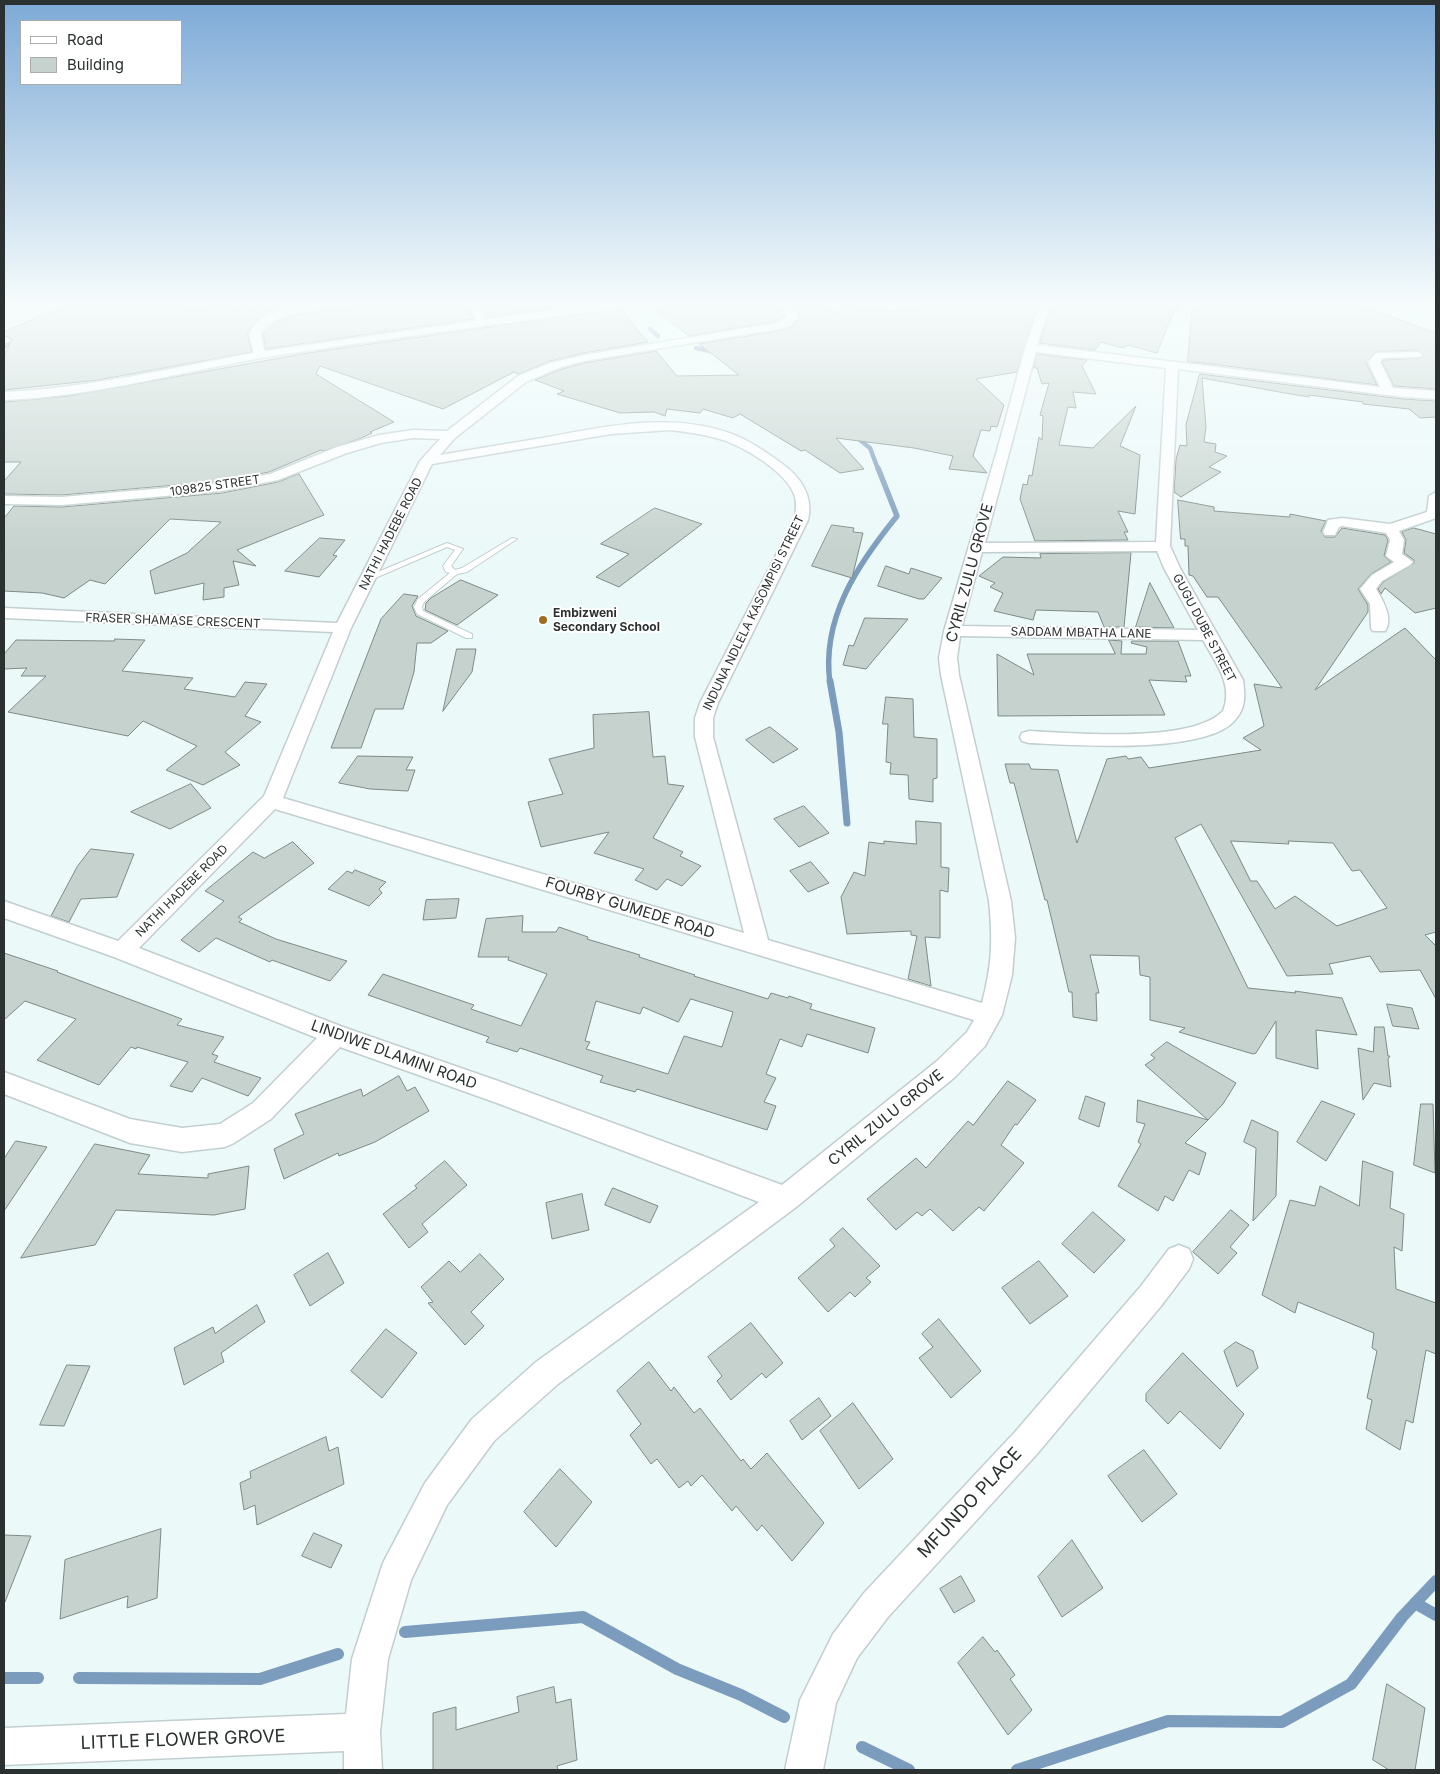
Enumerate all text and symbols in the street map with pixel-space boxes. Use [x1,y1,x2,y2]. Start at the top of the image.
legend [20,20,182,85]
text: Road [67,30,103,49]
text: Building [67,55,124,74]
street label: 109825 STREET [169,473,261,499]
street label: NATHI HADEBE ROAD [356,475,426,593]
street label: CYRIL ZULU GROVE [943,502,997,644]
street label: INDUNA NDLELA KASOMPISI STREET [700,513,808,713]
street label: GUGU DUBE STREET [1169,571,1239,685]
place label: Embizweni Secondary School [553,606,660,634]
street label: FRASER SHAMASE CRESCENT [85,611,261,631]
marker: Embizweni Secondary School [537,614,549,626]
street label: SADDAM MBATHA LANE [1010,625,1152,641]
street label: NATHI HADEBE ROAD [133,842,231,940]
street label: FOURBY GUMEDE ROAD [543,874,717,942]
street label: LINDIWE DLAMINI ROAD [309,1017,479,1093]
street label: CYRIL ZULU GROVE [825,1066,947,1170]
street label: MFUNDO PLACE [913,1443,1027,1563]
street label: LITTLE FLOWER GROVE [80,1726,286,1754]

